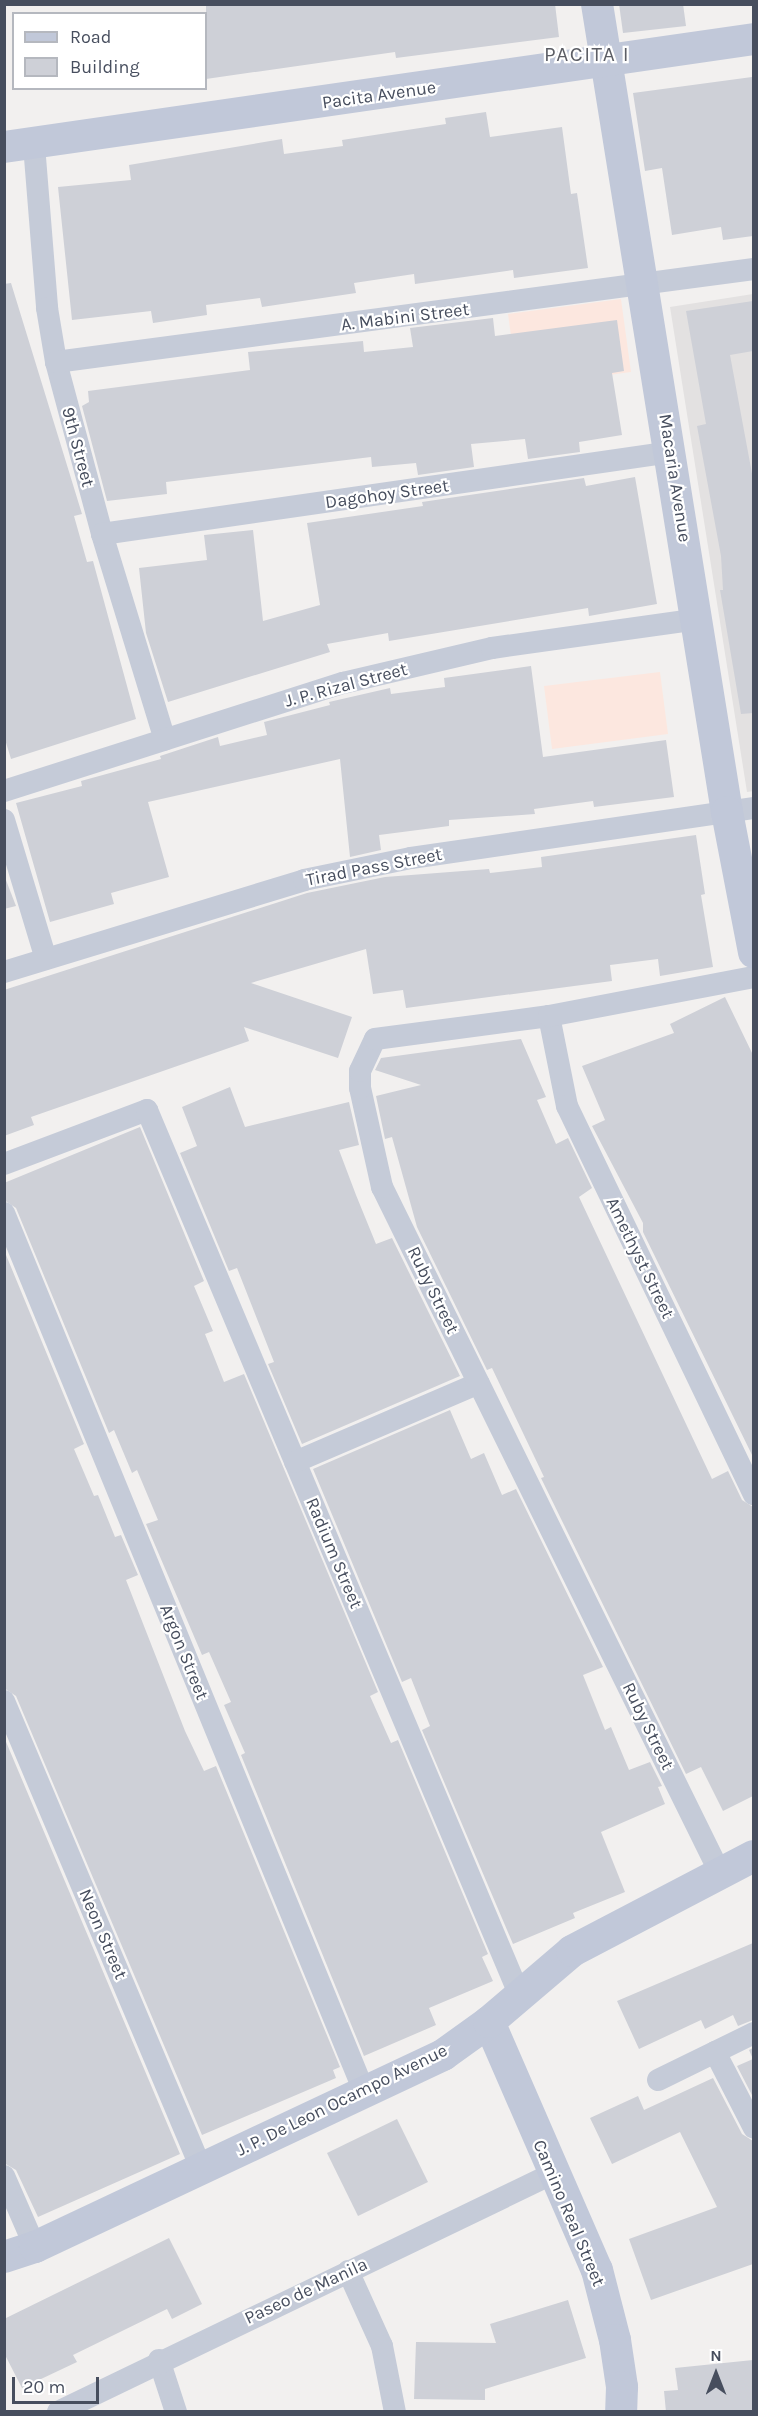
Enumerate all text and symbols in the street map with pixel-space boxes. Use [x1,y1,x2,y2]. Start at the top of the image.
legend [12,12,207,90]
text: Road [70,26,111,48]
district label: PACITA I [544,41,630,67]
text: Building [70,56,140,78]
street label: Pacita Avenue [321,76,437,114]
street label: A. Mabini Street [340,298,470,336]
street label: 9th Street [57,405,99,489]
street label: Macaria Avenue [654,412,696,544]
street label: Dagohoy Street [324,475,450,513]
street label: J. P. Rizal Street [282,658,410,712]
street label: Tirad Pass Street [304,843,444,891]
street label: Amethyst Street [601,1194,679,1322]
street label: Ruby Street [403,1243,463,1337]
street label: Radium Street [301,1494,367,1612]
street label: Argon Street [155,1601,213,1703]
street label: Ruby Street [618,1679,678,1773]
street label: Neon Street [74,1886,132,1982]
street label: J. P. De Leon Ocampo Avenue [233,2039,451,2161]
street label: Camino Real Street [528,2137,610,2289]
street label: Paseo de Manila [241,2253,371,2329]
north arrow [686,2344,746,2404]
text: N [710,2346,722,2365]
scale bar [15,2365,102,2403]
text: 20 m [23,2376,65,2398]

